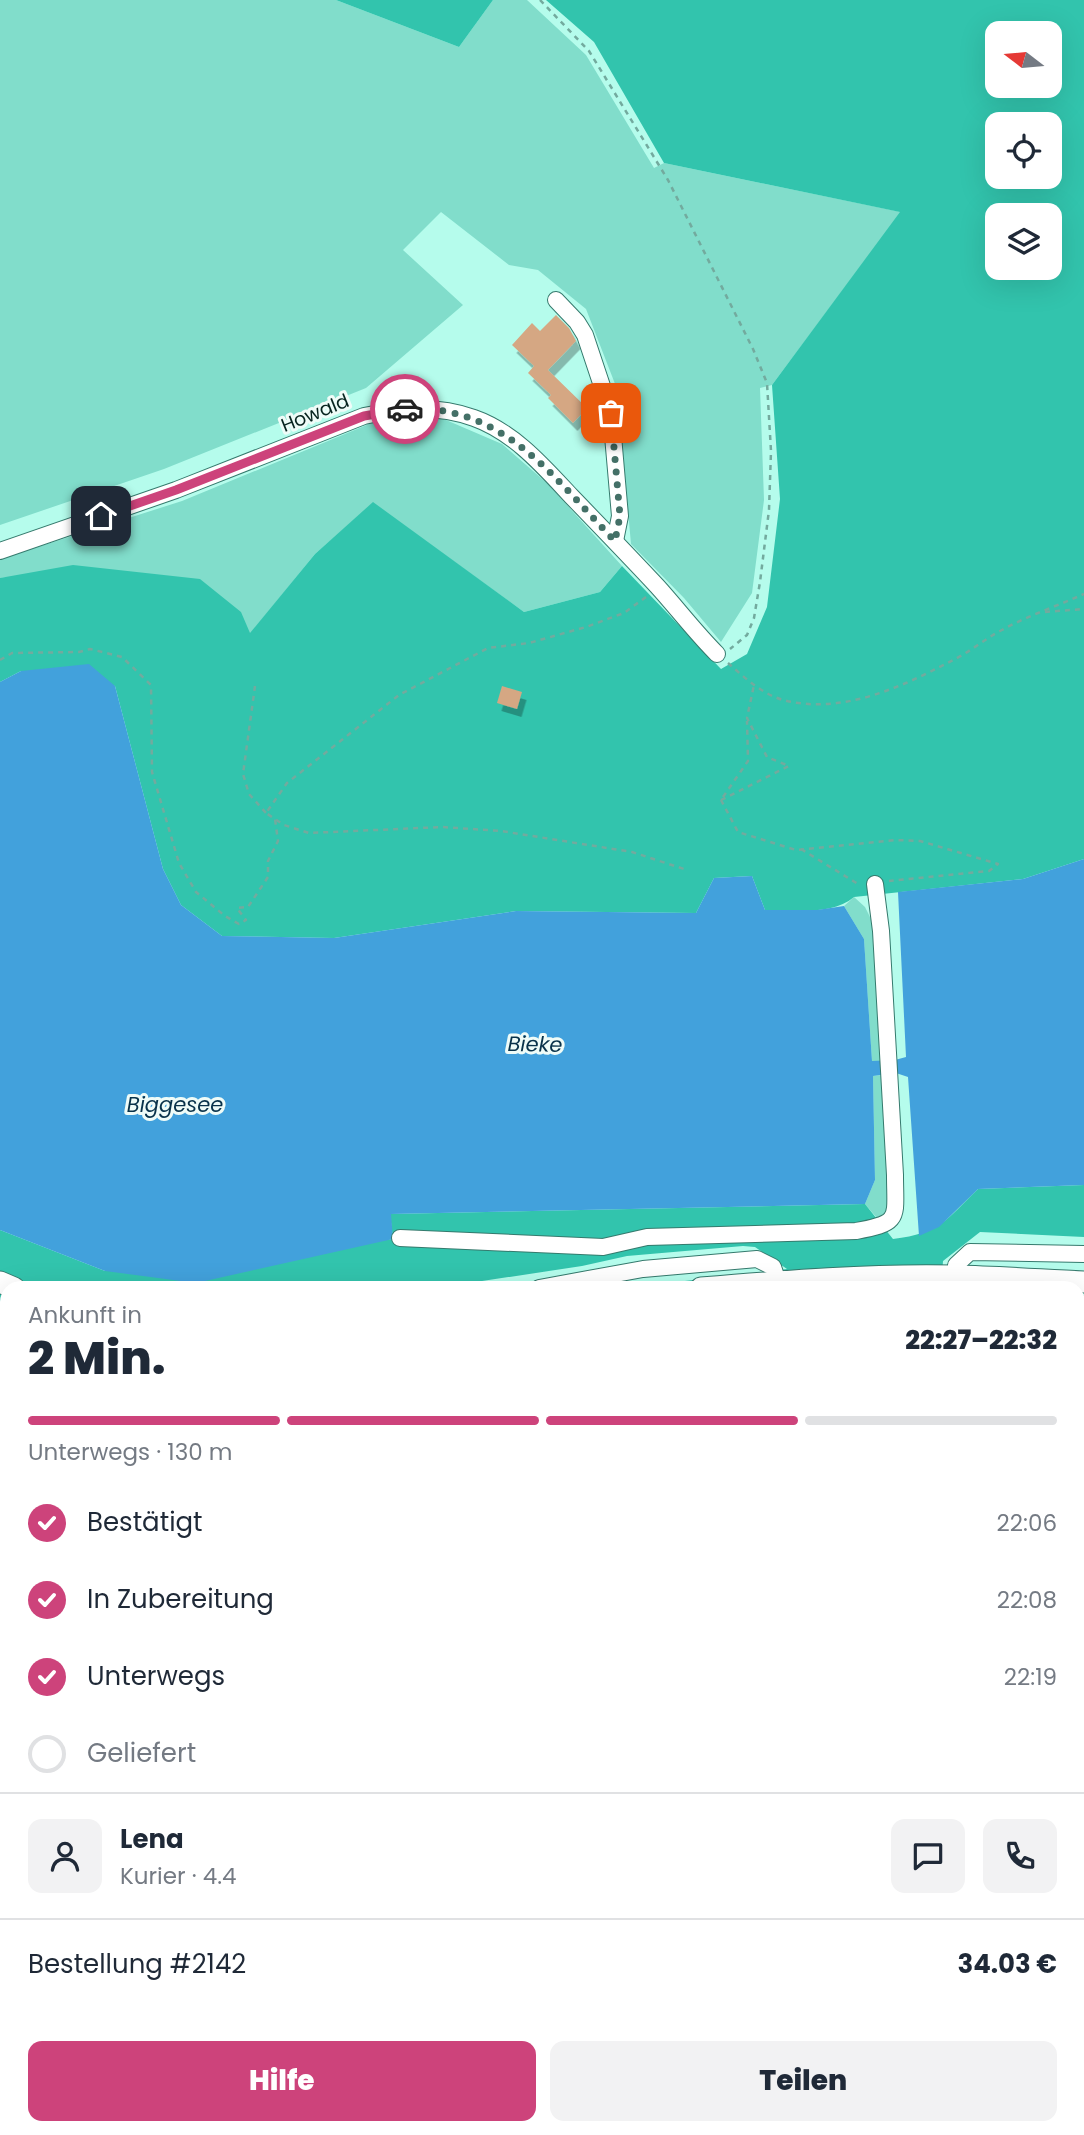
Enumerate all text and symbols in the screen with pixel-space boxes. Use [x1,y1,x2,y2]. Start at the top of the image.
north arrow [985,21,1062,98]
map controls [985,21,1062,280]
button: locate [985,112,1062,189]
button: layers [985,203,1062,280]
courier [370,374,440,444]
pin [581,383,641,443]
street label: Howald [277,387,353,439]
icon: car [386,390,424,428]
icon: bag [592,394,630,432]
pin [71,486,131,546]
icon: home [82,497,120,535]
water label: Bieke [507,1029,563,1059]
water label: Biggesee [127,1090,223,1119]
text: Ankunft in [28,1299,142,1331]
text: 22:27–22:32 [905,1322,1057,1358]
text: 2 Min. [28,1326,166,1390]
text: Unterwegs · 130 m [28,1436,232,1468]
icon: check [28,1504,66,1542]
text: Bestätigt [87,1504,203,1540]
text: 22:06 [997,1507,1057,1539]
icon: check [28,1581,66,1619]
text: In Zubereitung [87,1581,274,1617]
text: 22:08 [997,1584,1057,1616]
icon: check [28,1658,66,1696]
text: Unterwegs [87,1658,225,1694]
text: 22:19 [1004,1661,1057,1693]
text: Geliefert [87,1735,196,1771]
button: person [28,1819,102,1893]
button: chat [891,1819,965,1893]
button: phone [983,1819,1057,1893]
text: Lena [120,1821,184,1857]
text: Kurier · 4.4 [120,1860,237,1892]
text: Bestellung #2142 [28,1946,246,1982]
text: 34.03 € [957,1946,1057,1982]
button: Hilfe [28,2041,536,2121]
button: Teilen [550,2041,1057,2121]

